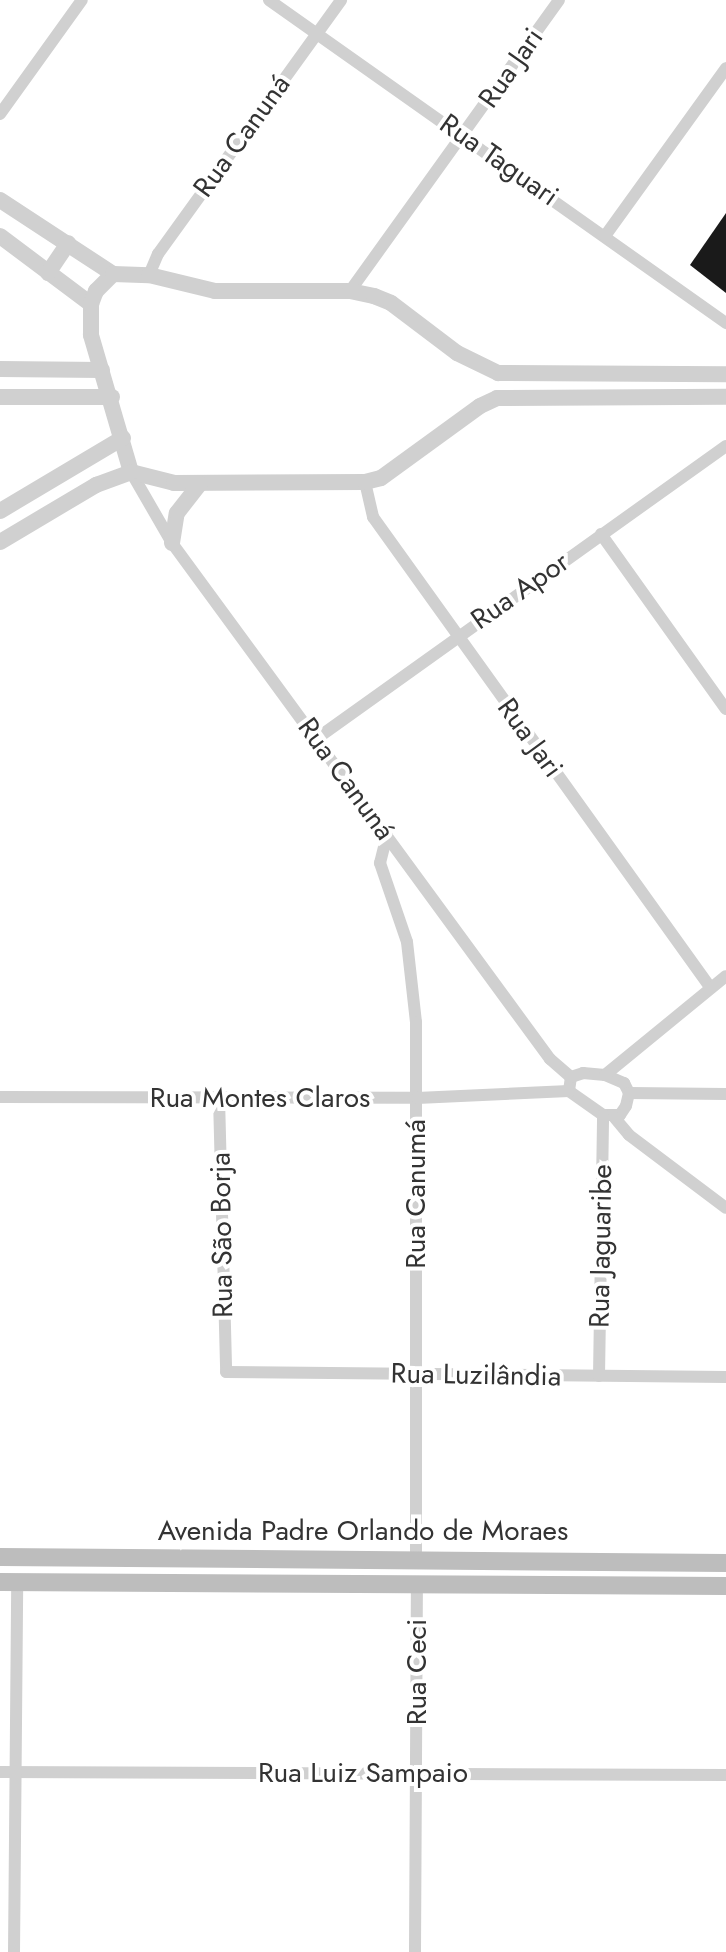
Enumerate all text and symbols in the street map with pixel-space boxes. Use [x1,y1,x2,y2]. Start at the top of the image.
street label: Rua Jari [472,22,550,114]
street label: Rua Canuná [187,68,297,204]
street label: Rua Taguari [433,107,565,213]
street label: Rua Apor [465,545,575,637]
street label: Rua Jari [490,692,570,784]
street label: Rua Canuná [291,711,401,847]
street label: Rua Montes Claros [150,1081,370,1115]
street label: Rua Canumá [399,1119,433,1269]
street label: Rua São Borja [204,1152,240,1318]
street label: Rua Jaguaribe [583,1164,619,1328]
street label: Rua Luzilândia [390,1357,562,1393]
street label: Avenida Padre Orlando de Moraes [158,1514,568,1548]
street label: Rua Ceci [400,1619,434,1725]
street label: Rua Luiz Sampaio [258,1756,468,1790]

